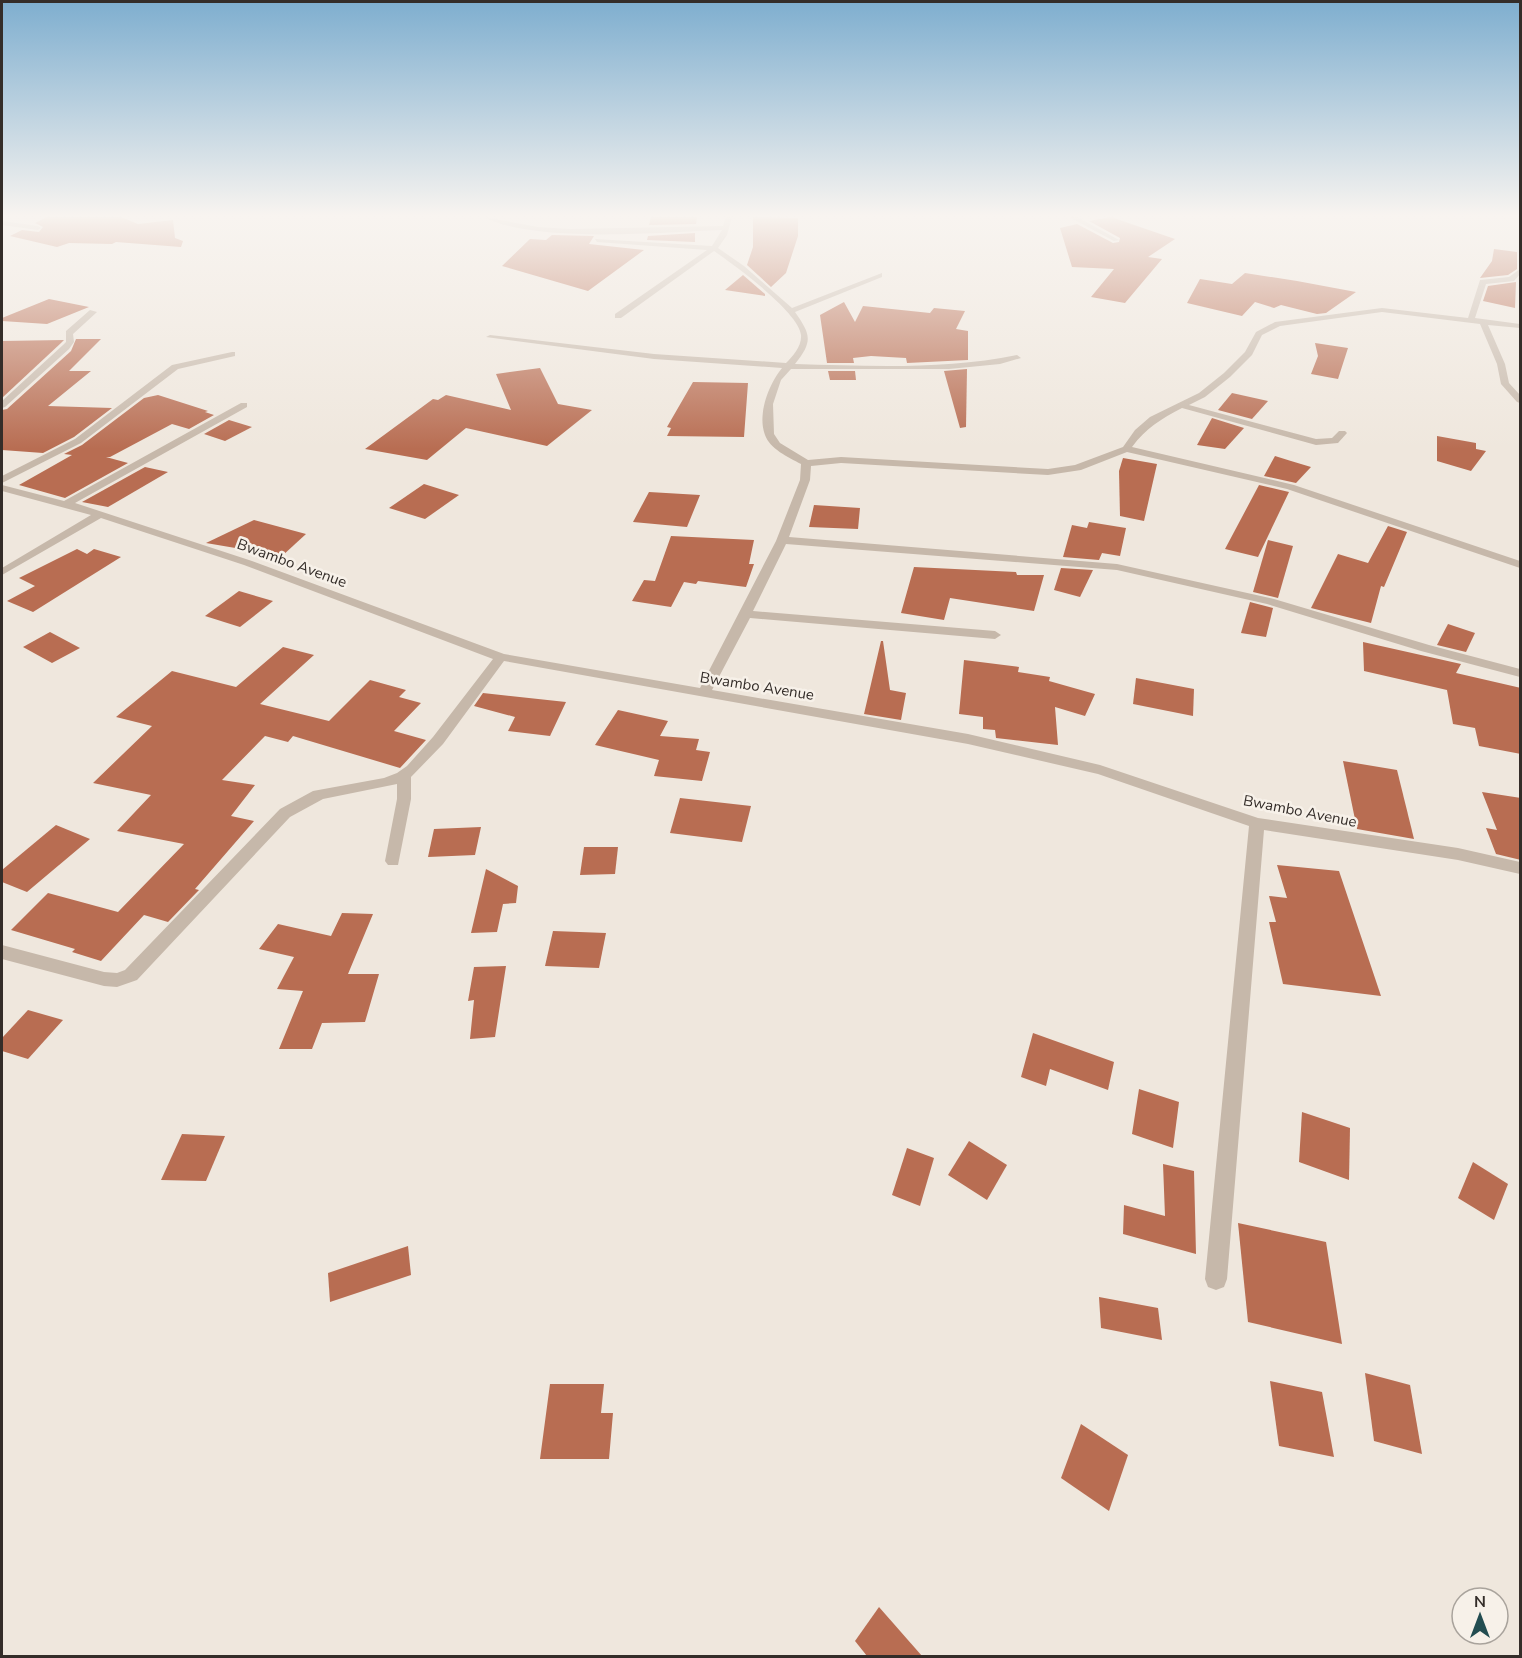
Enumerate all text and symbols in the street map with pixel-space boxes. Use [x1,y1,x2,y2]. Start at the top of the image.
street label: Bwambo Avenue [234,534,350,592]
street label: Bwambo Avenue [698,667,816,705]
street label: Bwambo Avenue [1241,790,1359,832]
north arrow [1450,1586,1510,1646]
text: N [1474,1591,1486,1613]

